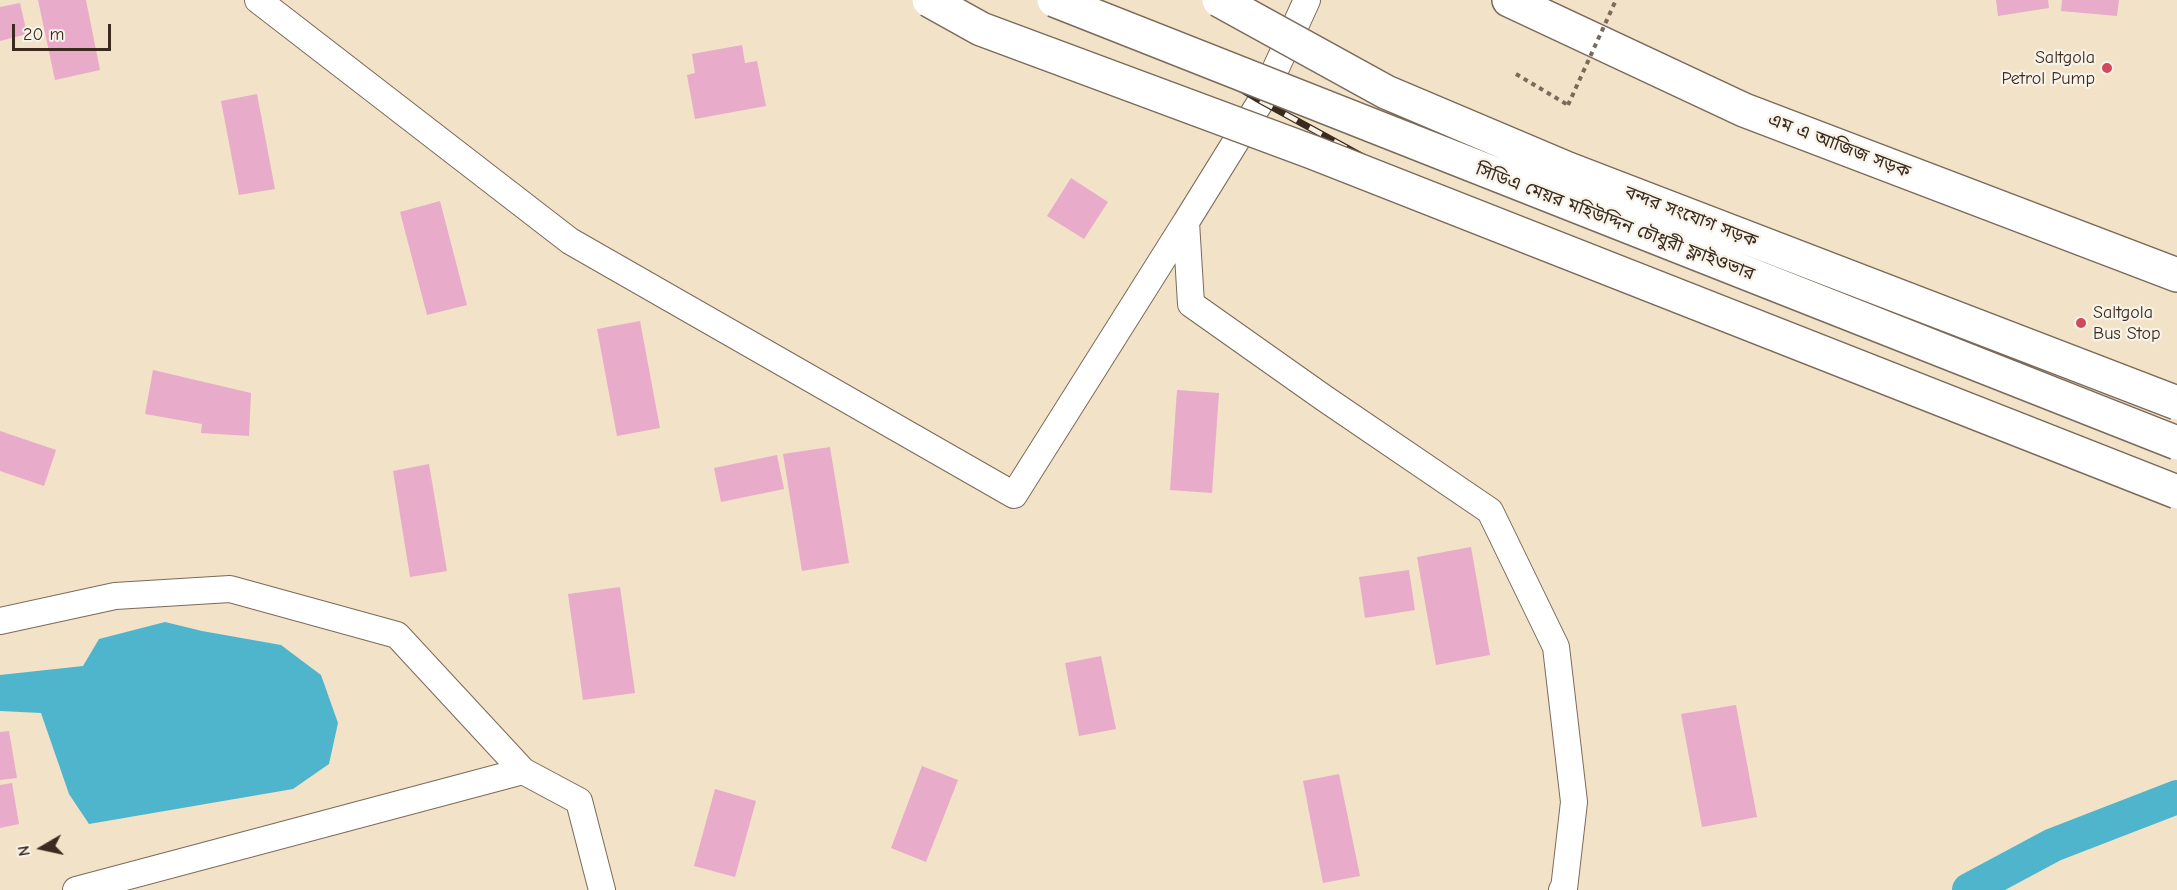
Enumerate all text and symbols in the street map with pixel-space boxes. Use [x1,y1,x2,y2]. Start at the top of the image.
scale bar [15,12,114,50]
text: 20 m [23,24,64,45]
place label: Saltgola Petrol Pump [2001,47,2095,90]
marker: Saltgola Petrol Pump [2100,61,2114,75]
street label: এম এ আজিজ সড়ক [1765,109,1913,183]
street label: সিডিএ মেয়র মহিউদ্দিন চৌধুরী ফ্লাইওভার [1473,159,1757,285]
street label: বন্দর সংযোগ সড়ক [1621,182,1761,252]
place label: Saltgola Bus Stop [2093,302,2160,344]
marker: Saltgola Bus Stop [2074,316,2088,330]
north arrow [12,818,72,878]
text: N [15,844,34,857]

